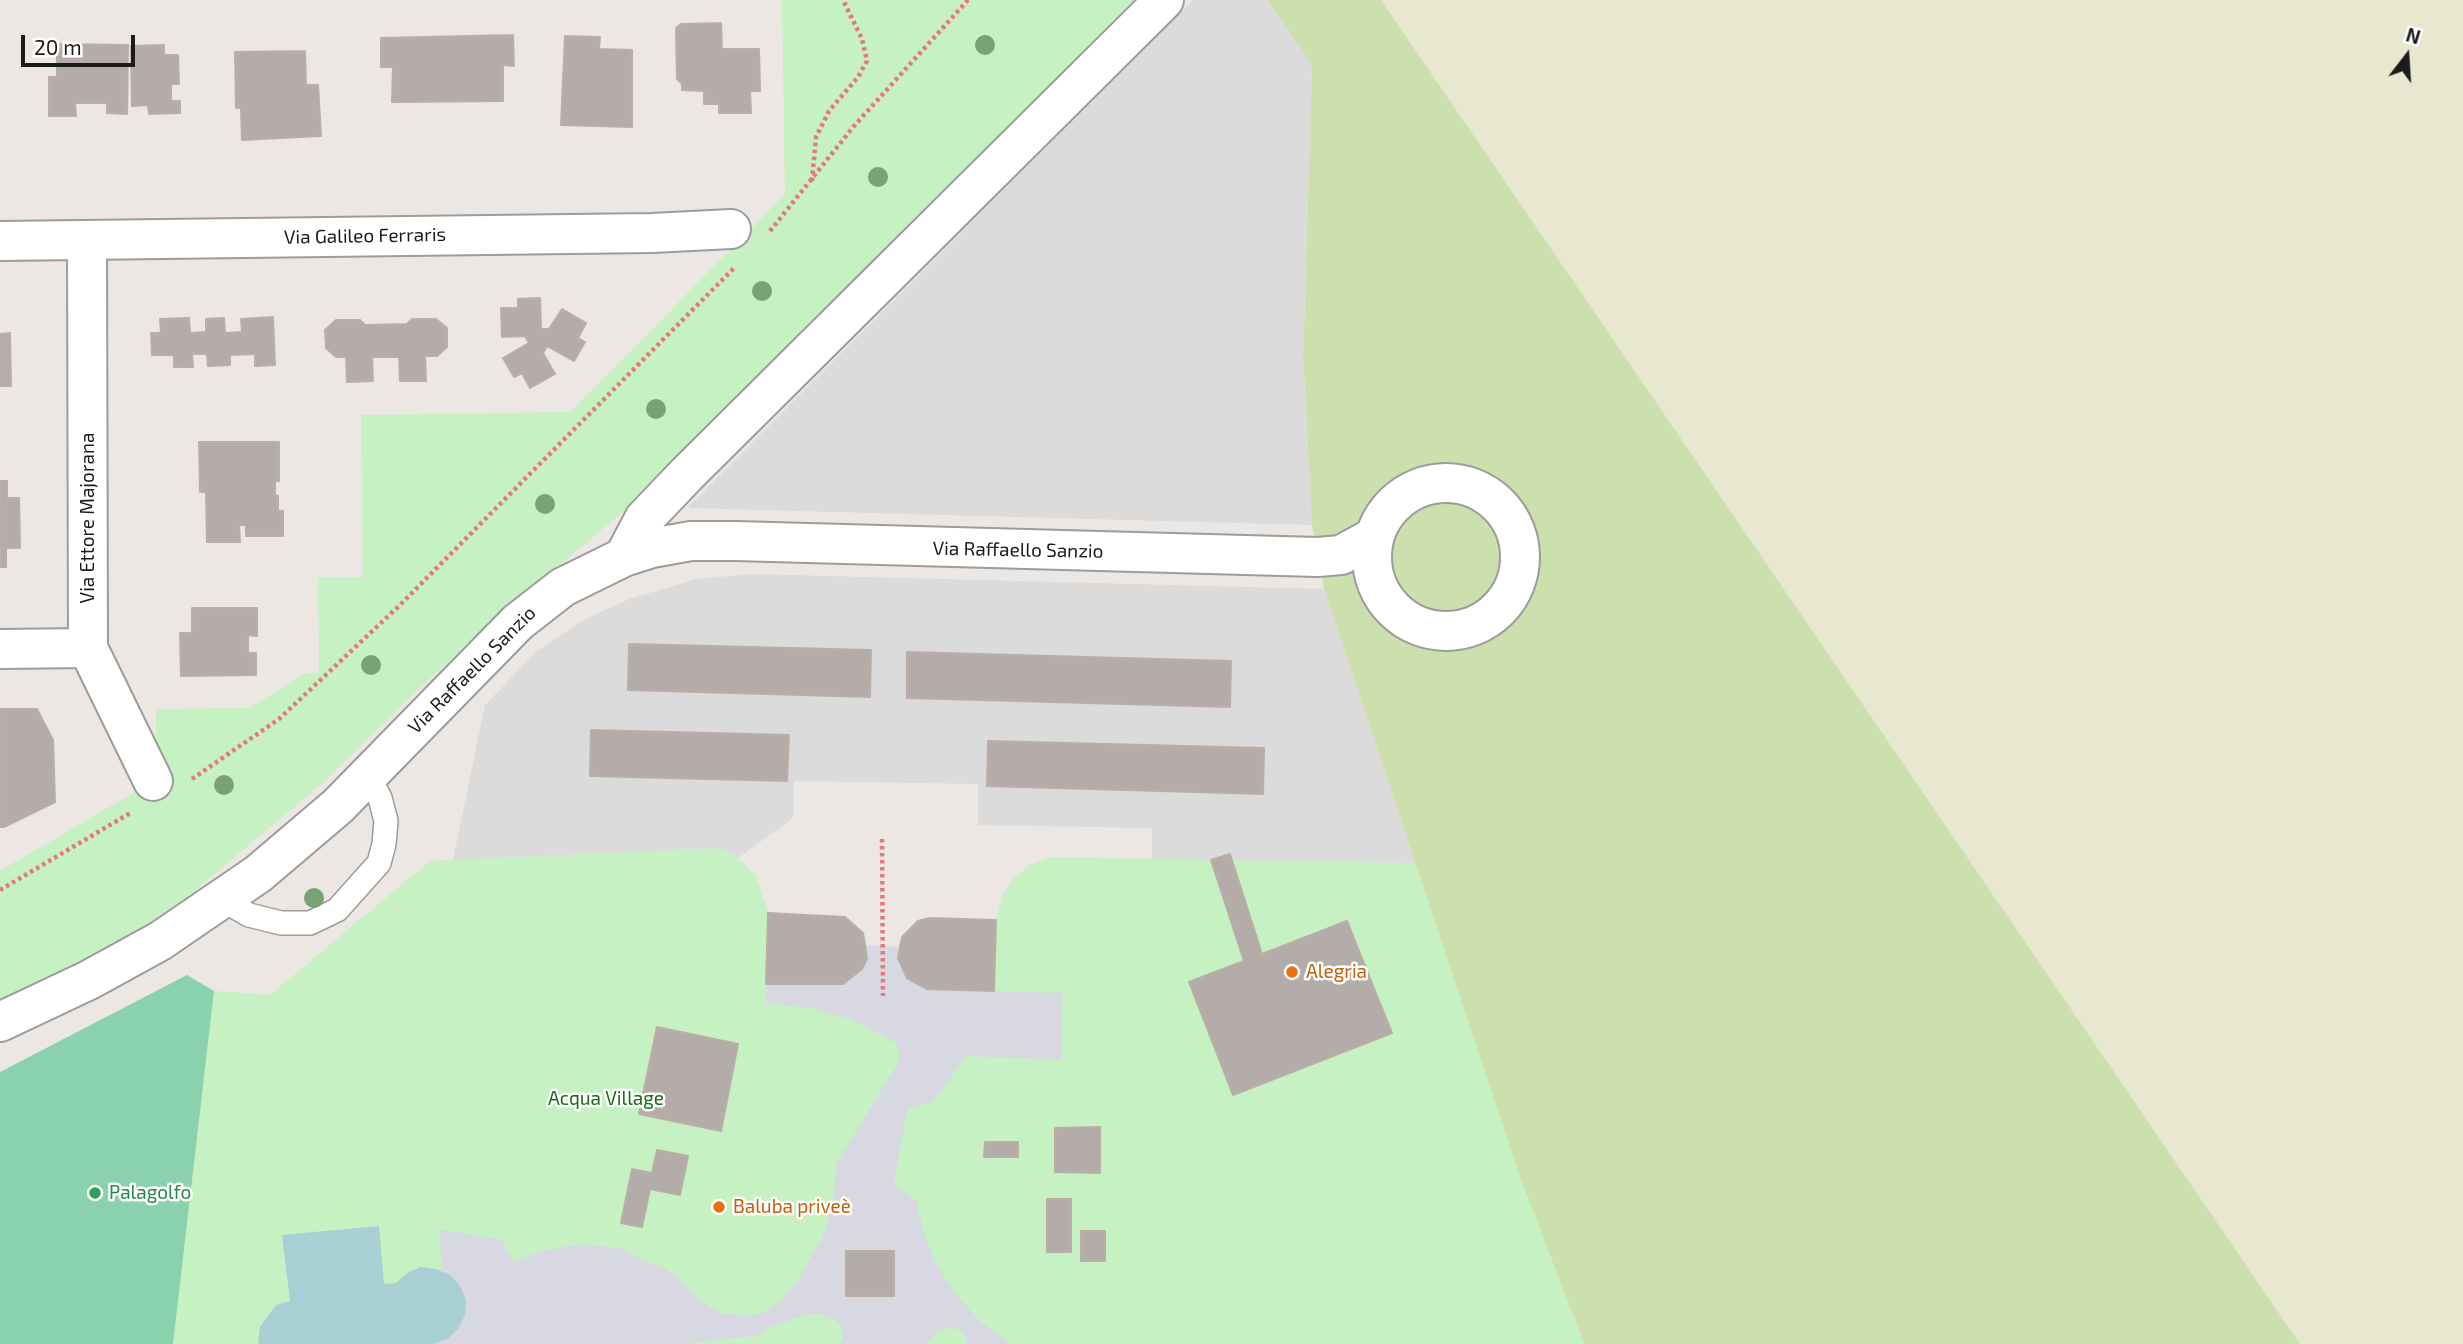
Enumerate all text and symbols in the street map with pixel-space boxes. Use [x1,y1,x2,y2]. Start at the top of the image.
scale bar [24,21,138,65]
north arrow [2372,21,2442,91]
text: N [2403,22,2423,48]
text: 20 m [34,34,82,59]
street label: Via Galileo Ferraris [284,223,446,249]
street label: Via Ettore Majorana [77,433,99,603]
street label: Via Raffaello Sanzio [932,537,1104,563]
street label: Via Raffaello Sanzio [404,602,540,738]
place label: Alegria [1306,961,1367,983]
marker: Alegria [1284,964,1300,980]
park label: Acqua Village [548,1088,664,1110]
place label: Palagolfo [109,1182,191,1204]
marker: Palagolfo [87,1185,103,1201]
place label: Baluba priveè [733,1196,851,1218]
marker: Baluba priveè [711,1199,727,1215]

